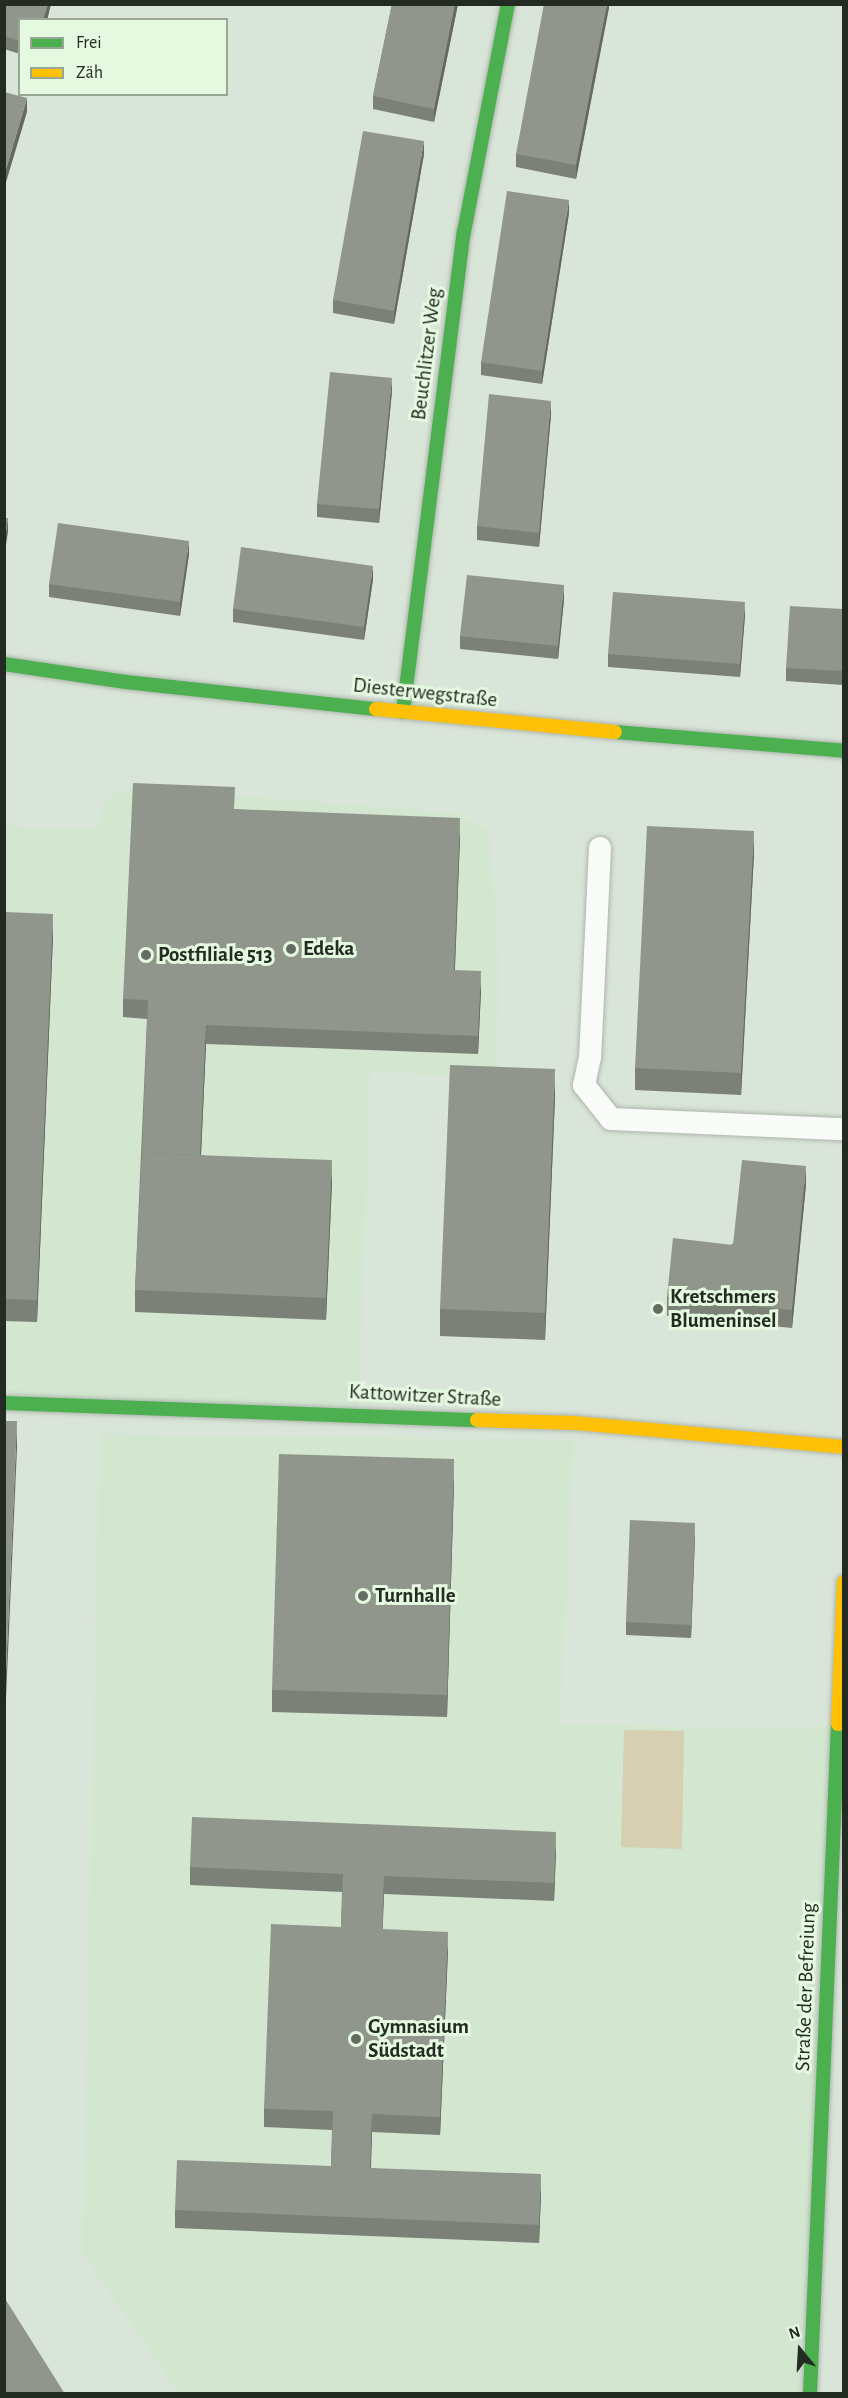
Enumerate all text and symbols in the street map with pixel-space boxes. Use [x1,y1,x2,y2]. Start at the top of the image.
legend [18,18,228,96]
text: Frei [76,34,102,52]
text: Zäh [76,64,103,82]
street label: Beuchlitzer Weg [406,286,448,422]
street label: Diesterwegstraße [352,673,498,713]
place label: Edeka [303,936,354,962]
place label: Postfiliale 513 [158,942,272,968]
marker: Edeka [284,942,298,956]
marker: Postfiliale 513 [139,948,153,962]
place label: Kretschmers Blumeninsel [670,1284,776,1334]
marker: Kretschmers Blumeninsel [651,1302,665,1316]
street label: Kattowitzer Straße [348,1379,502,1413]
place label: Turnhalle [375,1583,456,1609]
marker: Turnhalle [356,1589,370,1603]
street label: Straße der Befreiung [790,1902,822,2072]
place label: Gymnasium Südstadt [368,2014,469,2064]
marker: Gymnasium Südstadt [349,2032,363,2046]
north arrow [770,2320,830,2380]
text: N [787,2324,802,2342]

